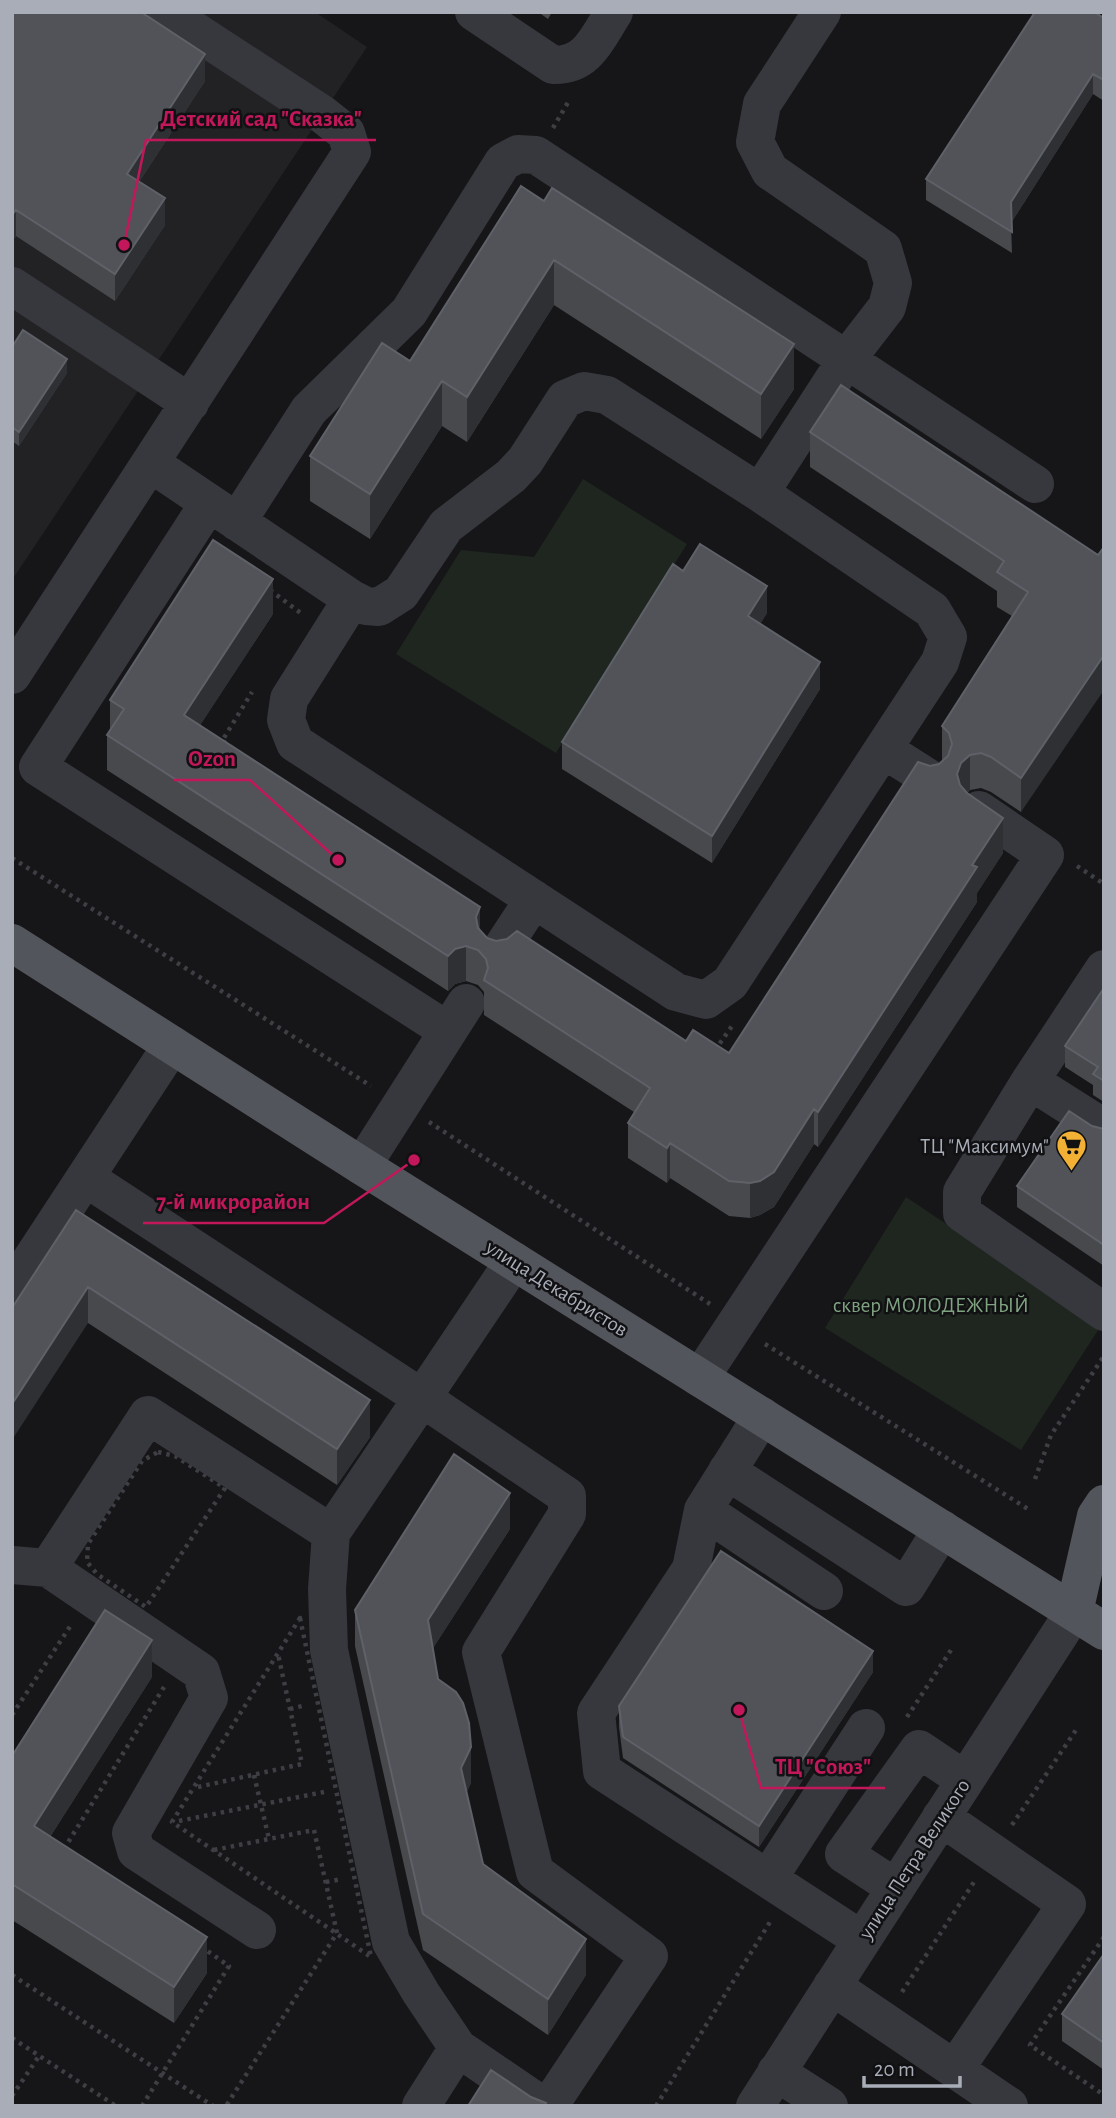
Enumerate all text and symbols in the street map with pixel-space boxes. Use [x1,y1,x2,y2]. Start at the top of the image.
callout: Детский сад "Сказка" [146,96,376,140]
text: Детский сад "Сказка" [160,108,362,131]
callout: Ozon [174,736,250,780]
text: Ozon [188,748,236,771]
supermarket icon: ТЦ "Максимум" [1055,1129,1089,1173]
place label: ТЦ "Максимум" [920,1136,1049,1157]
callout: 7-й микрорайон [143,1179,324,1223]
text: 7-й микрорайон [156,1191,310,1214]
street label: улица Декабристов [481,1236,631,1340]
park label: сквер МОЛОДЕЖНЫЙ [833,1294,1029,1316]
callout: ТЦ "Союз" [761,1744,885,1788]
text: ТЦ "Союз" [775,1756,871,1779]
street label: улица Петра Великого [854,1776,974,1944]
scale bar [864,2044,960,2088]
text: 20 m [874,2059,915,2080]

